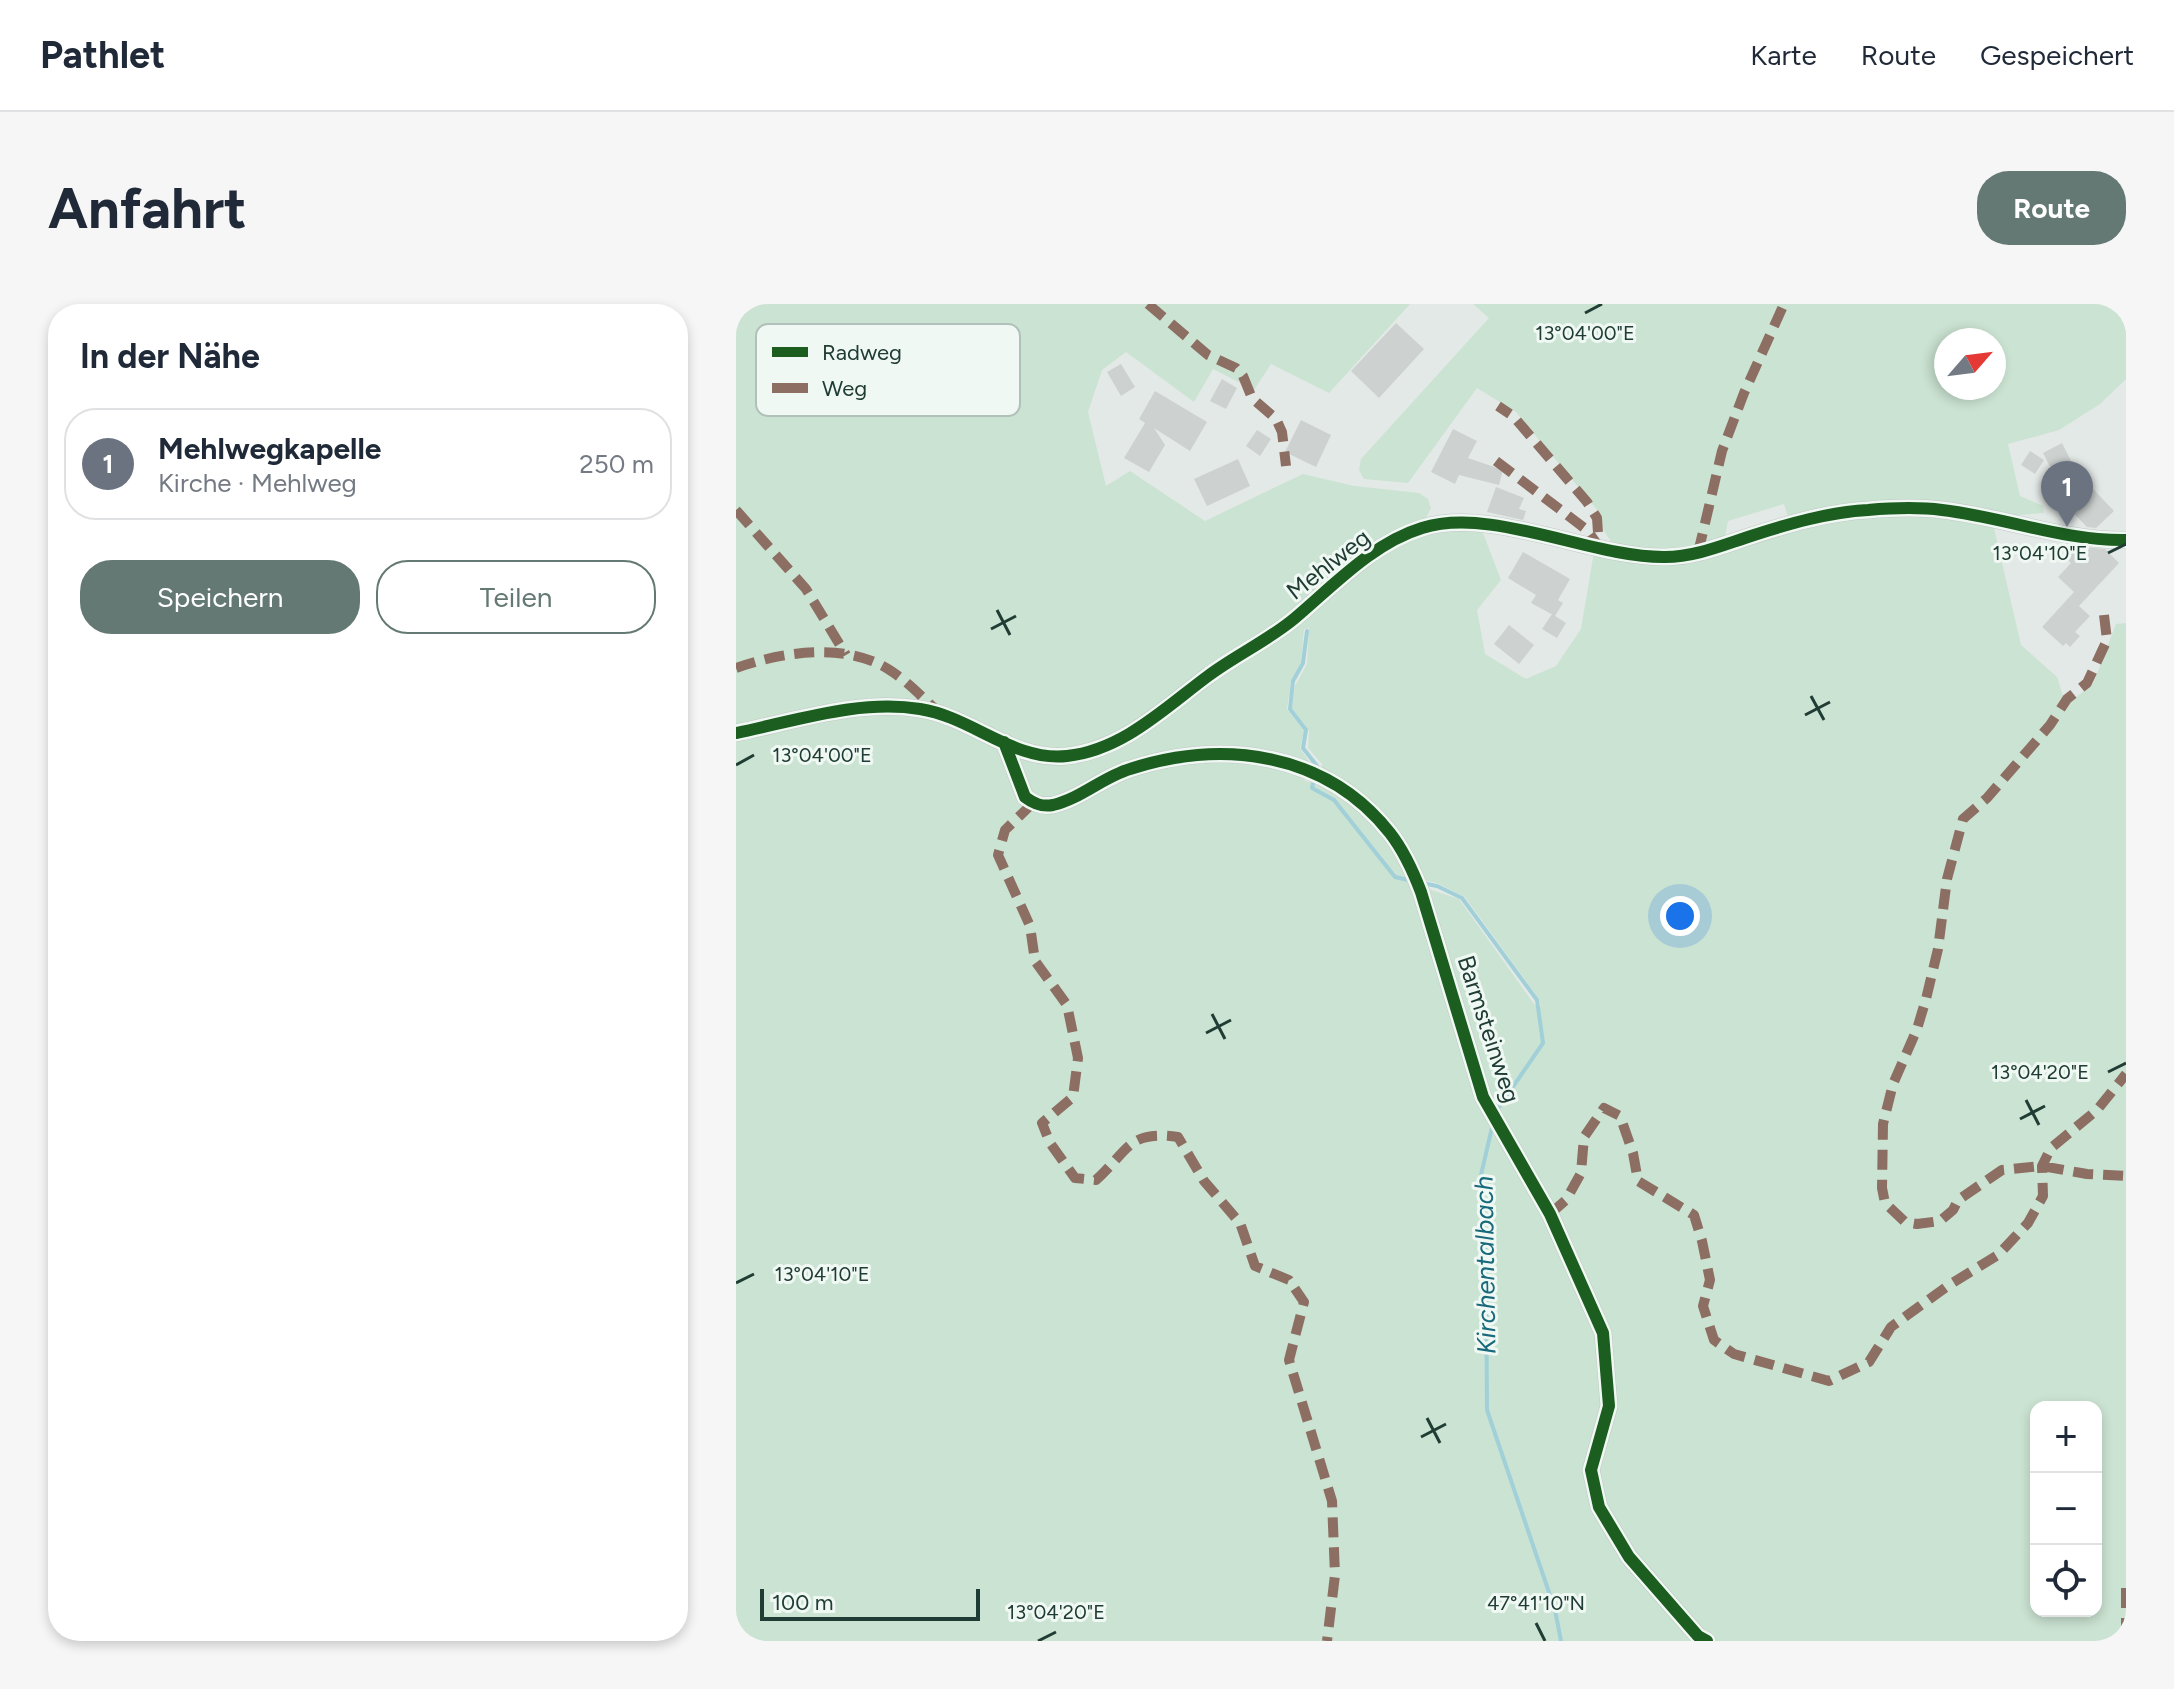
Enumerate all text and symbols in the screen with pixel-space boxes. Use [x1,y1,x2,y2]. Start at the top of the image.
text: Pathlet [40,32,165,78]
text: Karte [1750,38,1817,72]
text: Route [1861,38,1936,72]
text: Gespeichert [1980,38,2134,72]
button: Route [1977,171,2126,245]
text: Anfahrt [48,175,247,242]
text: 13°04'00"E [1535,321,1635,345]
legend [756,324,1020,416]
north arrow [1934,328,2006,400]
text: In der Nähe [80,336,260,377]
text: Radweg [822,339,902,366]
text: Weg [822,375,867,402]
text: Mehlwegkapelle [158,430,381,467]
text: 1 [103,448,113,480]
text: 250 m [579,448,654,480]
pin: 1 [2041,461,2093,527]
text: Kirche · Mehlweg [158,467,357,499]
street label: Mehlweg [1281,522,1375,606]
text: 13°04'10"E [1992,541,2088,565]
button: Speichern [80,560,360,634]
button: Teilen [376,560,656,634]
text: 13°04'00"E [772,743,872,767]
your location [1660,896,1700,936]
street label: Barmsteinweg [1452,952,1526,1106]
text: 13°04'20"E [1991,1060,2089,1084]
water label: Kirchentalbach [1467,1176,1503,1354]
text: 13°04'10"E [774,1262,870,1286]
map controls [2030,1401,2102,1617]
button: + [2030,1401,2102,1473]
button: − [2030,1473,2102,1545]
button: locate [2030,1545,2102,1617]
scale bar [760,1585,980,1621]
text: 100 m [772,1589,833,1616]
text: 47°41'10"N [1487,1591,1585,1615]
text: 13°04'20"E [1007,1600,1105,1624]

